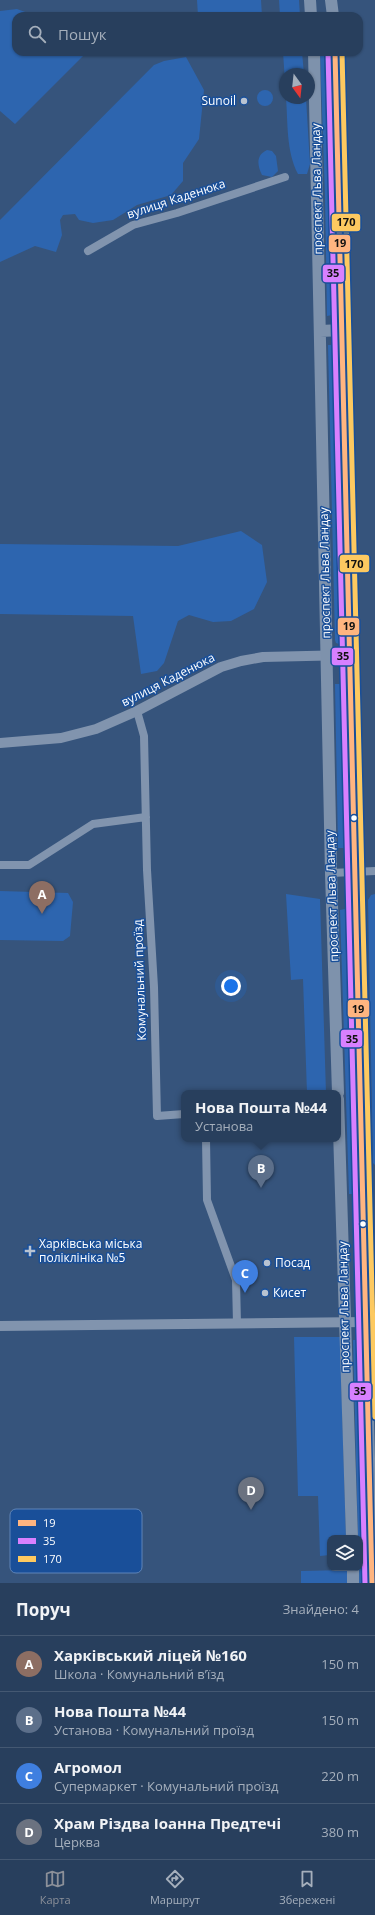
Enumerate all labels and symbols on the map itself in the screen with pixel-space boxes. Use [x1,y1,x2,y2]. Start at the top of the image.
north arrow [279,68,315,104]
place label: Sunoil [201,92,236,109]
marker: Sunoil [239,96,249,106]
street label: проспект Льва Ландау [307,122,326,255]
street label: вулиця Каденюка [124,175,227,222]
line badge: 170 [331,213,361,232]
text: 170 [337,214,355,229]
line badge: 19 [328,234,351,253]
text: 19 [334,235,346,250]
line badge: 35 [322,264,345,283]
text: 35 [327,265,339,280]
street label: проспект Льва Ландау [315,506,334,639]
line badge: 170 [339,554,370,573]
text: 170 [345,556,363,571]
line badge: 19 [337,617,360,636]
text: 19 [343,618,355,633]
line badge: 35 [331,647,354,666]
text: 35 [337,648,349,663]
street label: вулиця Каденюка [118,649,217,710]
unlabelled marker [349,813,359,823]
street label: проспект Льва Ландау [321,829,342,962]
pin: A [29,881,55,914]
street label: Комунальний проїзд [129,919,150,1041]
your location [221,976,241,996]
line badge: 19 [347,999,370,1018]
text: 19 [352,1001,364,1016]
line badge: 35 [340,1029,363,1048]
text: 35 [346,1031,358,1046]
pin: B [248,1155,274,1188]
unlabelled marker [358,1219,368,1229]
place label: Харківська міська поліклініка №5 [39,1235,142,1266]
street label: проспект Льва Ландау [334,1240,353,1373]
marker: Харківська міська поліклініка №5 [24,1245,36,1257]
place label: Посад [275,1254,310,1271]
marker: Посад [262,1258,272,1268]
pin: C [232,1260,258,1293]
place label: Кисет [273,1284,306,1301]
marker: Кисет [260,1288,270,1298]
line badge: 35 [349,1382,372,1401]
text: 35 [354,1383,366,1398]
pin: D [238,1477,264,1510]
legend [10,1509,142,1573]
text: 19 [43,1515,56,1530]
text: 35 [43,1533,56,1548]
text: 170 [43,1551,62,1566]

